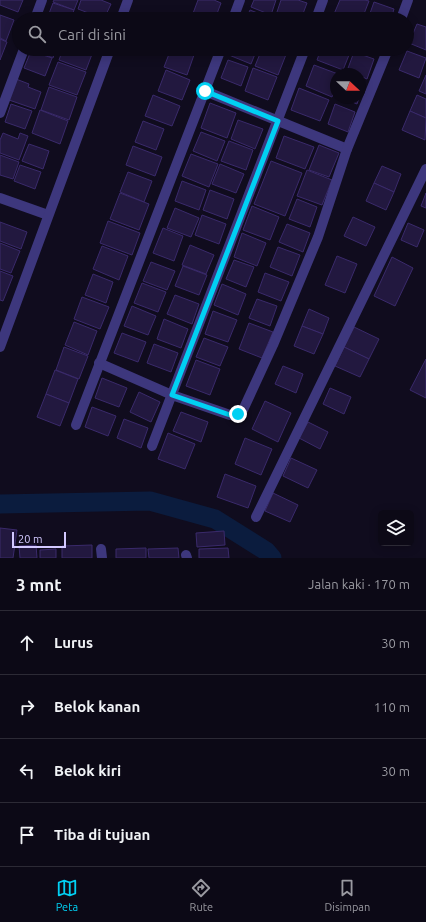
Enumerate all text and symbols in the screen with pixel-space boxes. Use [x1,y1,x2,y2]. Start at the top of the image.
search box [12,12,414,56]
icon: search [26,23,48,45]
text: Cari di sini [58,26,126,43]
north arrow [330,68,366,104]
route start [196,82,214,100]
route end [229,405,247,423]
map controls [378,510,414,546]
button: layers [378,510,414,546]
scale bar [12,530,66,549]
text: 20 m [18,533,42,545]
text: 3 mnt [16,575,62,594]
text: Jalan kaki · 170 m [308,577,410,591]
icon: ahead [16,632,38,654]
text: Lurus [54,634,93,651]
text: 30 m [381,636,410,650]
icon: right [16,696,38,718]
text: Belok kanan [54,698,140,715]
text: 110 m [374,700,410,714]
icon: left [16,760,38,782]
text: Belok kiri [54,762,121,779]
text: 30 m [381,764,410,778]
icon: arrive [16,824,38,846]
text: Tiba di tujuan [54,826,150,843]
tab: Peta [56,877,78,913]
tab: Rute [190,877,213,913]
tab: Disimpan [325,877,370,913]

